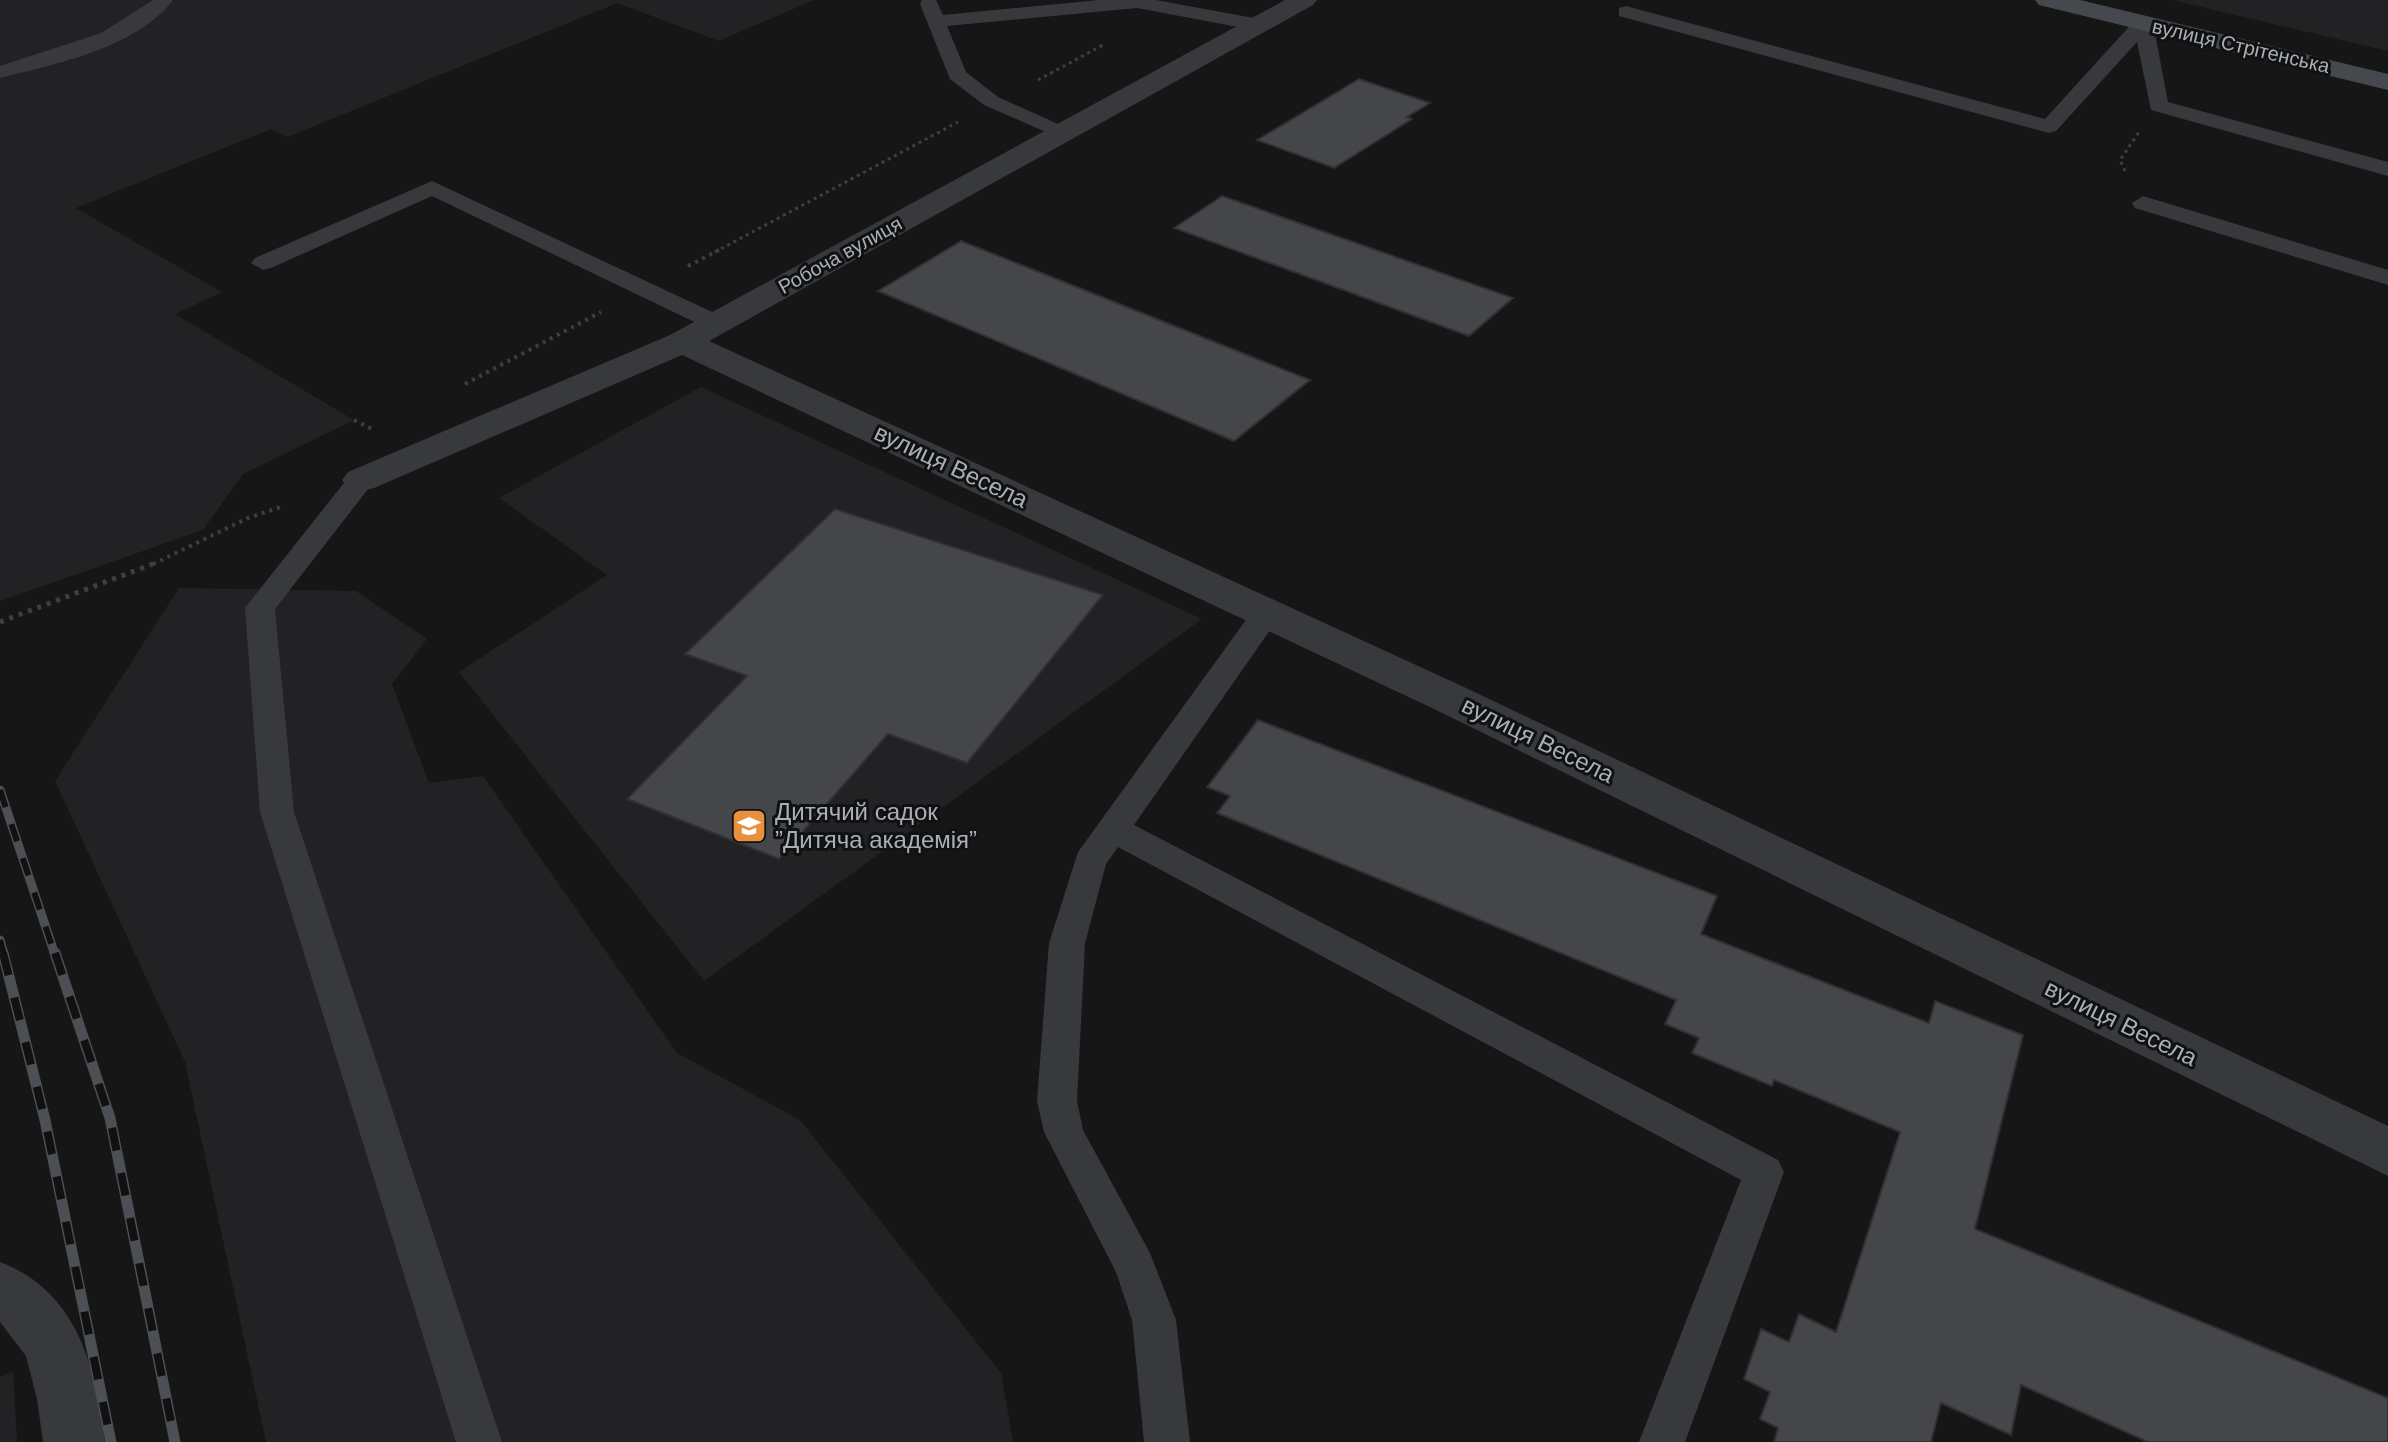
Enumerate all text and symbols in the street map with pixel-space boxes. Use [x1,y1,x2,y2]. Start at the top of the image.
street label: вулиця Стрітенська [2150,15,2333,77]
street label: Робоча вулиця [774,212,906,298]
street label: вулиця Весела [870,418,1033,513]
street label: вулиця Весела [1458,691,1619,788]
place label: Дитячий садок ”Дитяча академія” [775,798,977,853]
school or university icon: Дитячий садок ”Дитяча академія” [730,807,768,845]
street label: вулиця Весела [2041,974,2202,1071]

